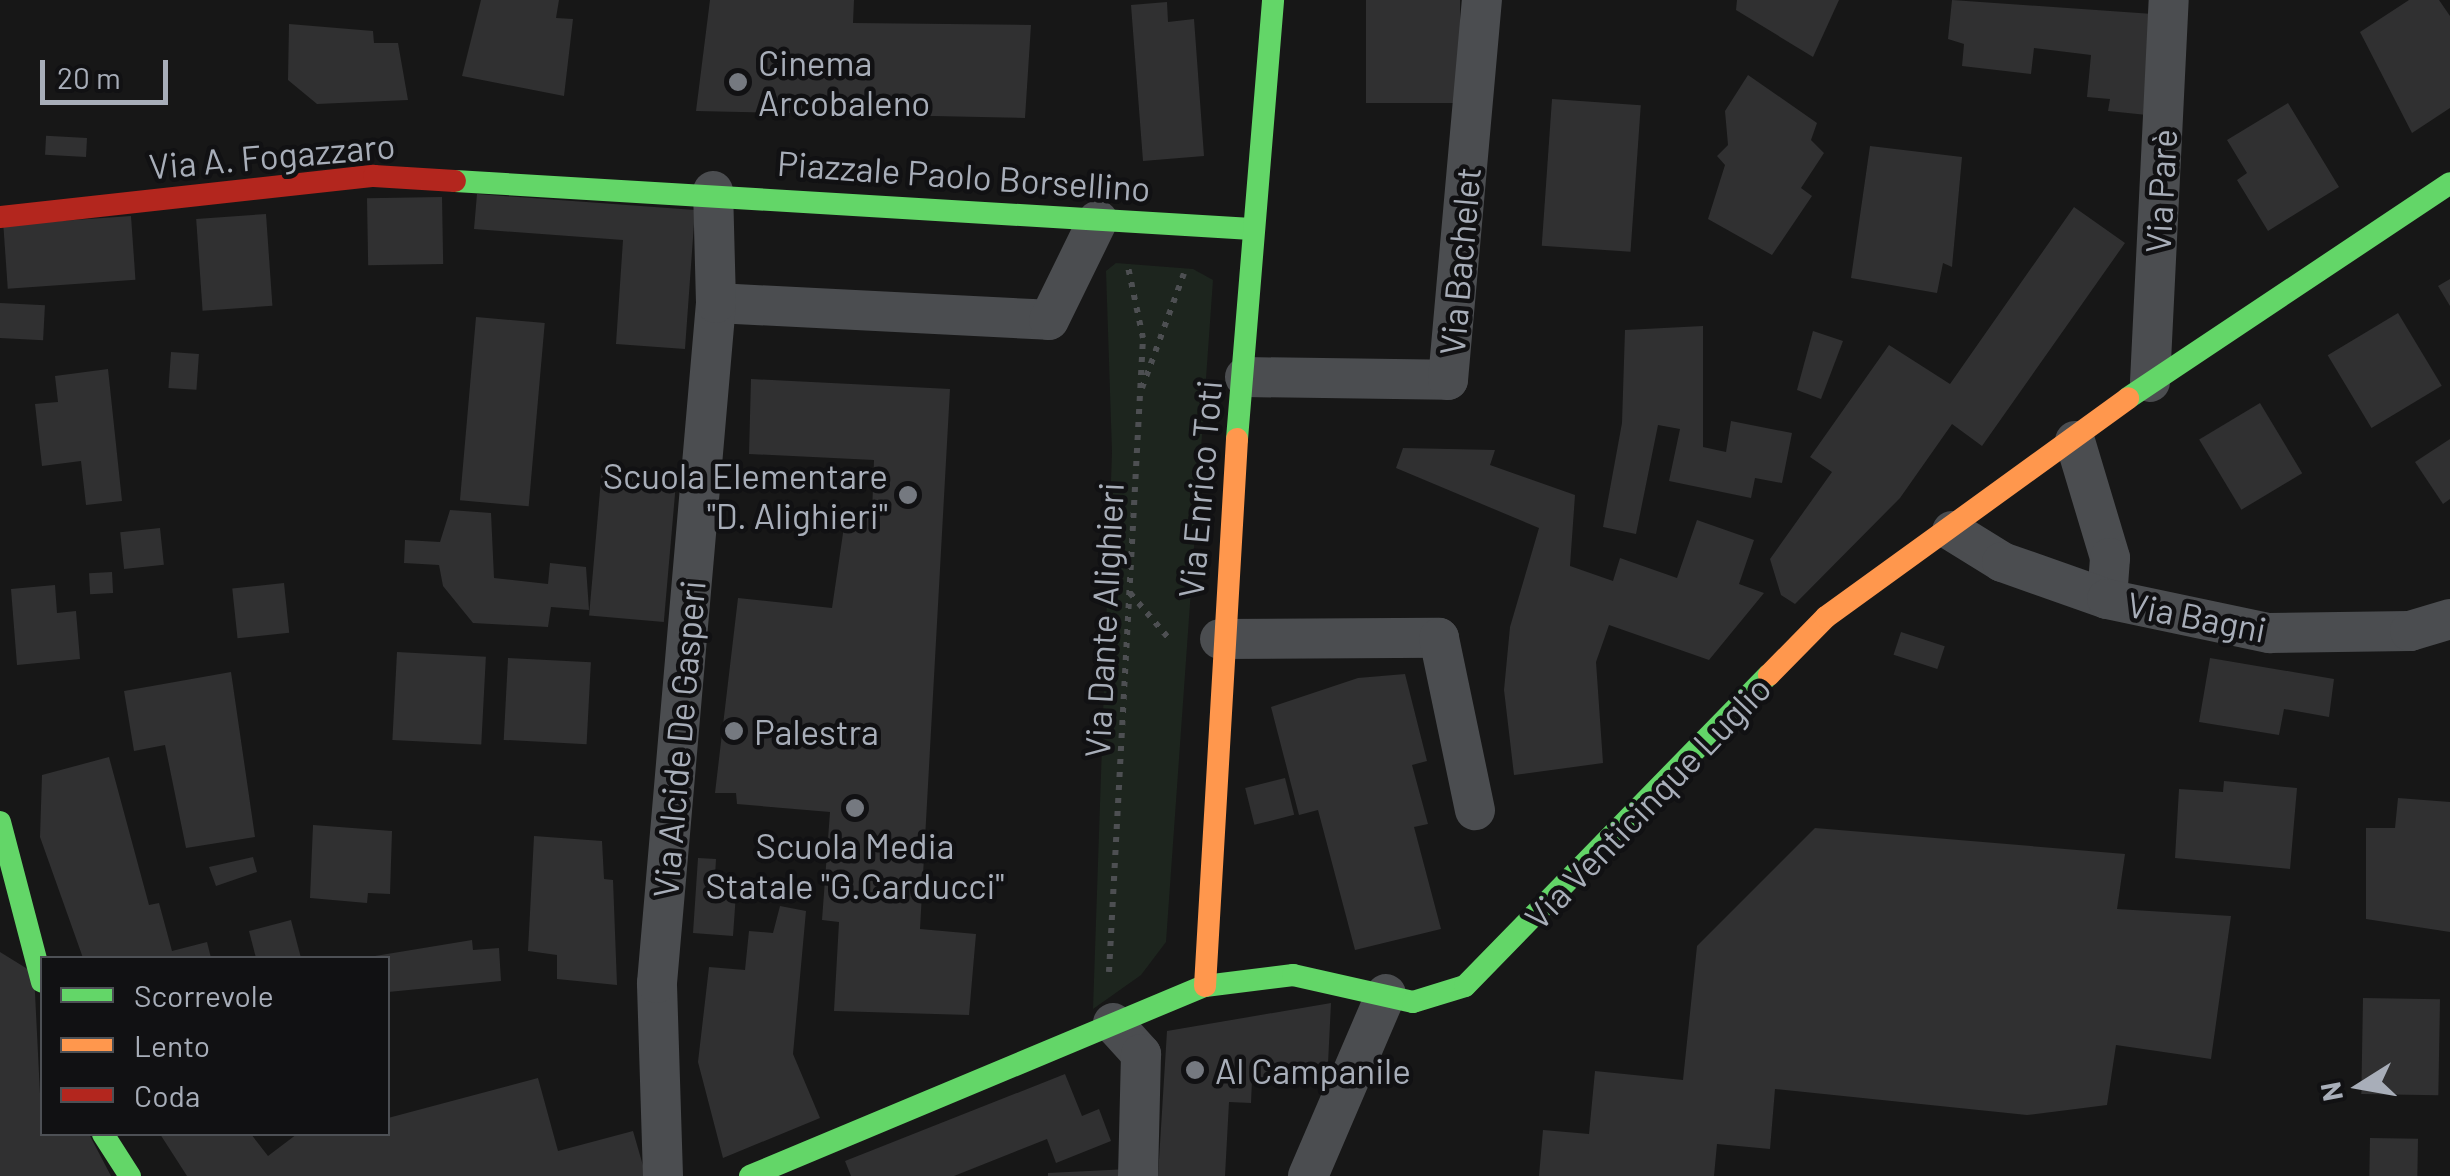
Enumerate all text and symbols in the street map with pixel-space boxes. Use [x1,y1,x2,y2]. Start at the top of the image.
scale bar [45,40,172,102]
place label: Cinema Arcobaleno [758,41,930,123]
text: 20 m [57,59,121,95]
marker: Cinema Arcobaleno [727,71,749,93]
street label: Via A. Fogazzaro [147,123,397,187]
street label: Via Parè [2136,128,2184,254]
street label: Piazzale Paolo Borsellino [776,141,1152,209]
street label: Via Bachelet [1430,165,1488,357]
street label: Via Enrico Toti [1169,378,1229,600]
place label: Scuola Elementare "D. Alighieri" [603,454,888,536]
street label: Via Dante Alighieri [1075,481,1131,759]
marker: Scuola Elementare "D. Alighieri" [897,484,919,506]
street label: Via Alcide De Gasperi [643,579,713,899]
street label: Via Bagni [2124,582,2270,650]
street label: Via Venticinque Luglio [1515,667,1779,937]
place label: Palestra [754,710,879,752]
marker: Palestra [723,720,745,742]
marker: Scuola Media Statale "G.Carducci" [844,797,866,819]
place label: Scuola Media Statale "G.Carducci" [705,824,1005,906]
legend [40,956,390,1136]
text: Scorrevole [134,977,274,1013]
text: Lento [134,1027,210,1063]
north arrow [2310,1036,2410,1136]
place label: Al Campanile [1215,1049,1411,1091]
marker: Al Campanile [1184,1059,1206,1081]
text: Coda [134,1077,200,1113]
text: N [2312,1079,2349,1104]

